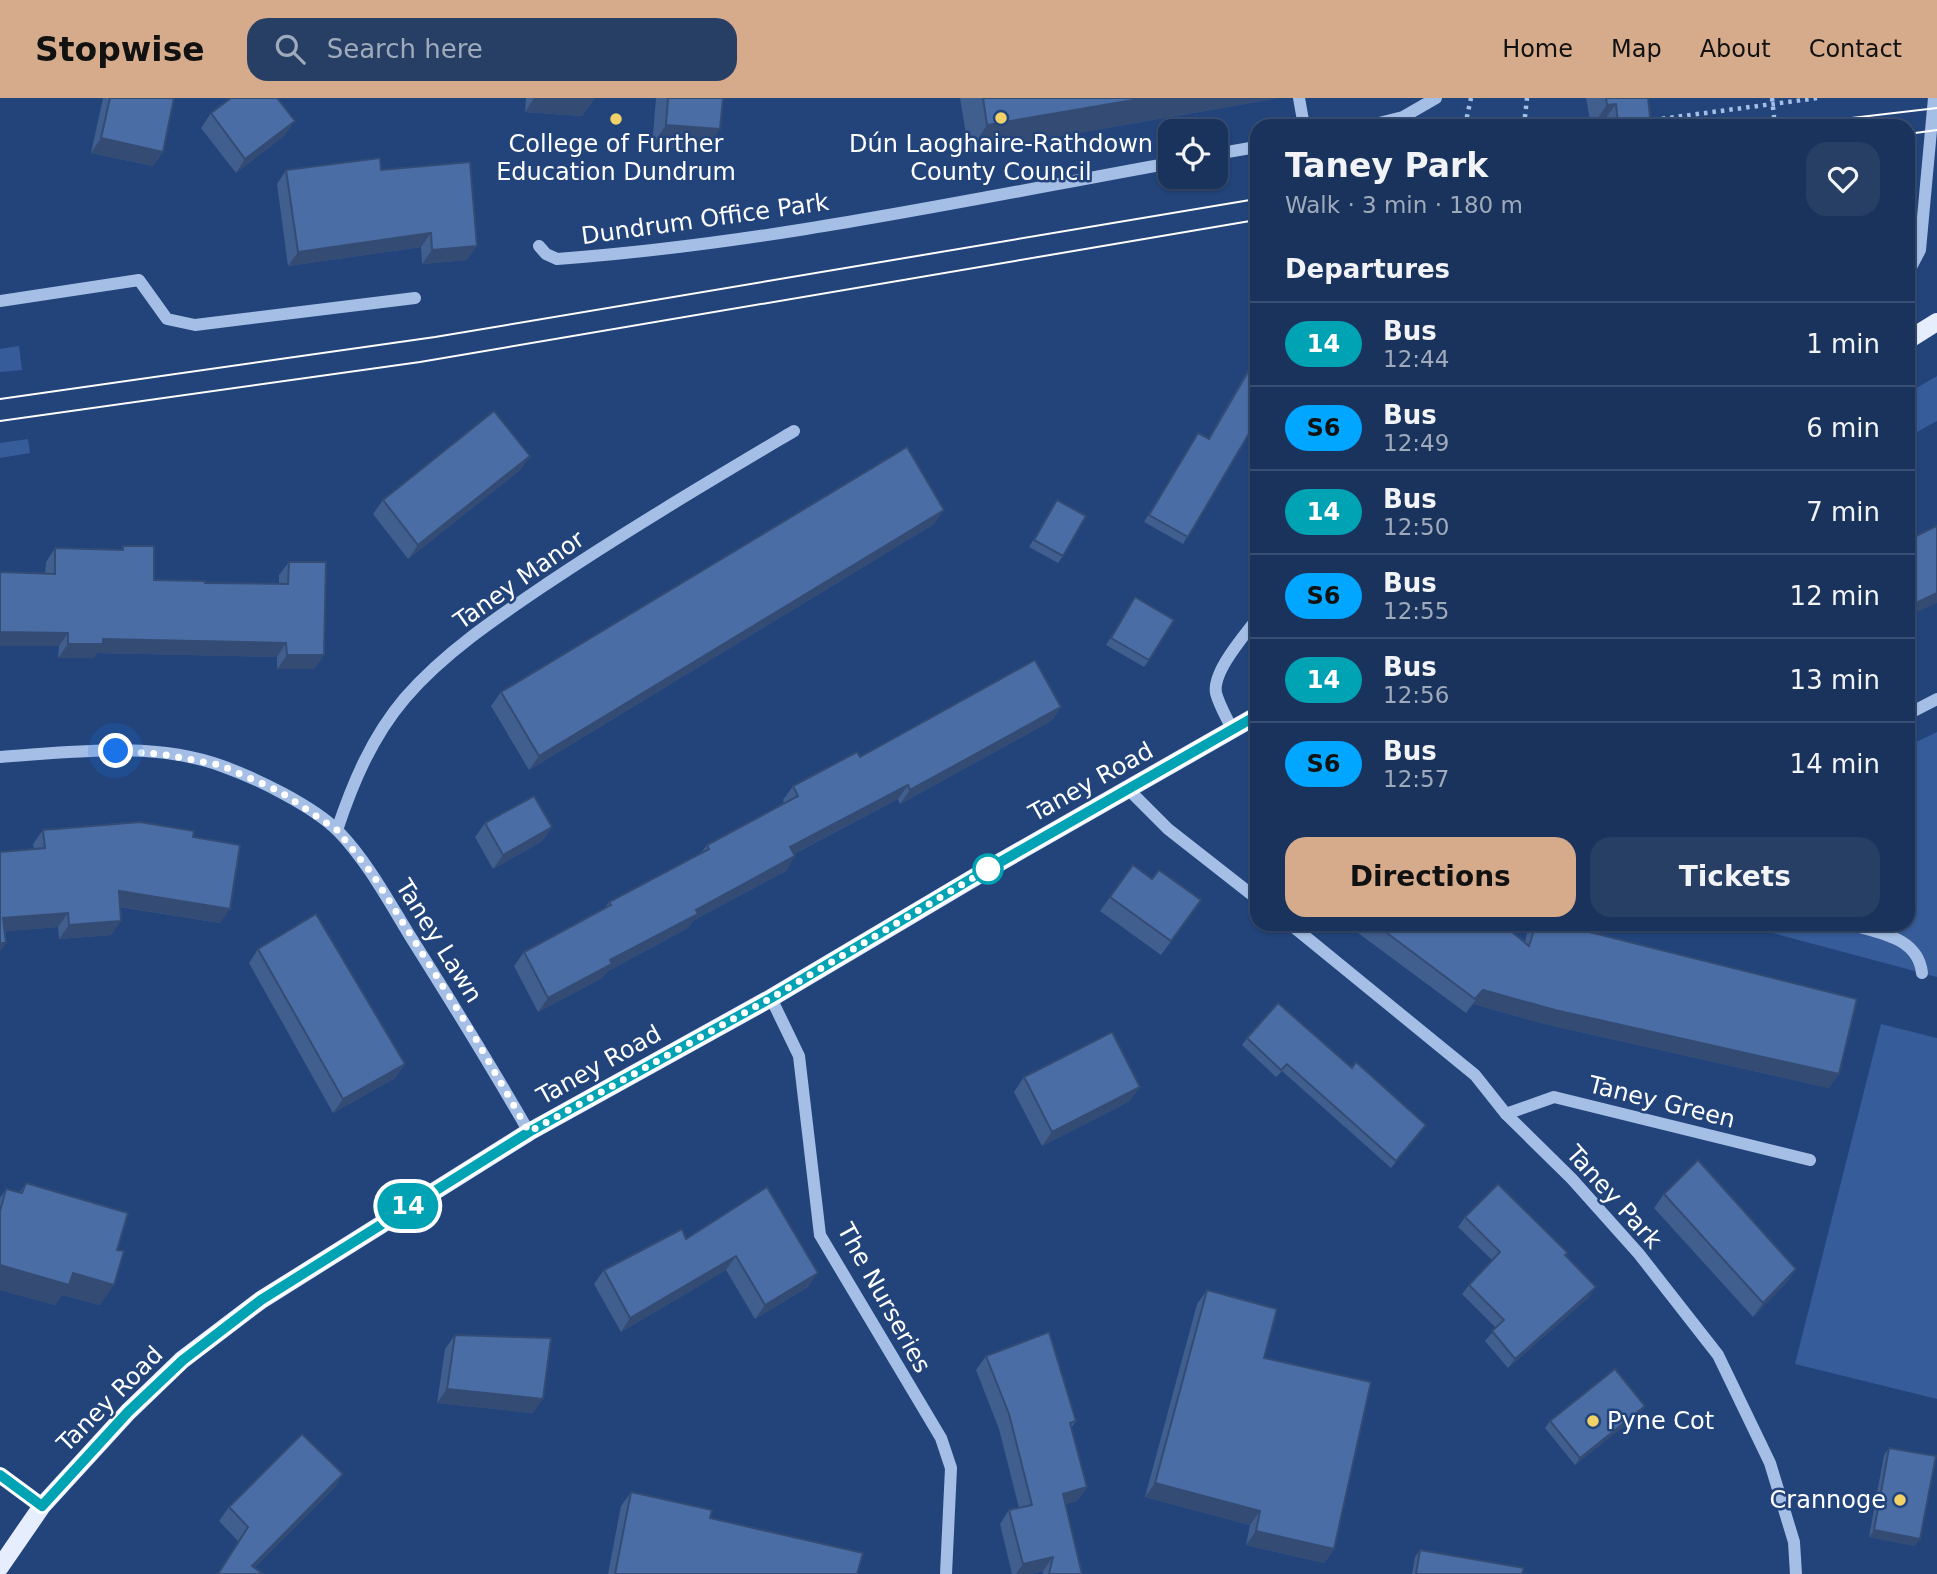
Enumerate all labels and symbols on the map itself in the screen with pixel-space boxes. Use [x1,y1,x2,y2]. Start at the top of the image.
marker: Dún Laoghaire-Rathdown County Council [993,110,1009,126]
marker: College of Further Education Dundrum [608,111,624,127]
place label: College of Further Education Dundrum [496,130,736,186]
place label: Dún Laoghaire-Rathdown County Council [849,130,1153,186]
street label: Dundrum Office Park [579,188,831,250]
street label: Taney Manor [448,525,590,636]
your location [98,733,133,768]
street label: Taney Road [1023,736,1158,828]
unlabelled marker [973,854,1003,884]
street label: Taney Lawn [389,873,488,1008]
street label: Taney Road [531,1019,666,1111]
street label: Taney Green [1585,1070,1738,1134]
street label: Taney Park [1560,1139,1668,1254]
line badge: 14 [376,1183,440,1229]
street label: The Nurseries [831,1218,937,1378]
street label: Taney Road [51,1341,168,1458]
place label: Pyne Cot [1607,1407,1714,1435]
marker: Pyne Cot [1585,1413,1601,1429]
place label: Crannoge [1770,1486,1886,1514]
marker: Crannoge [1892,1492,1908,1508]

